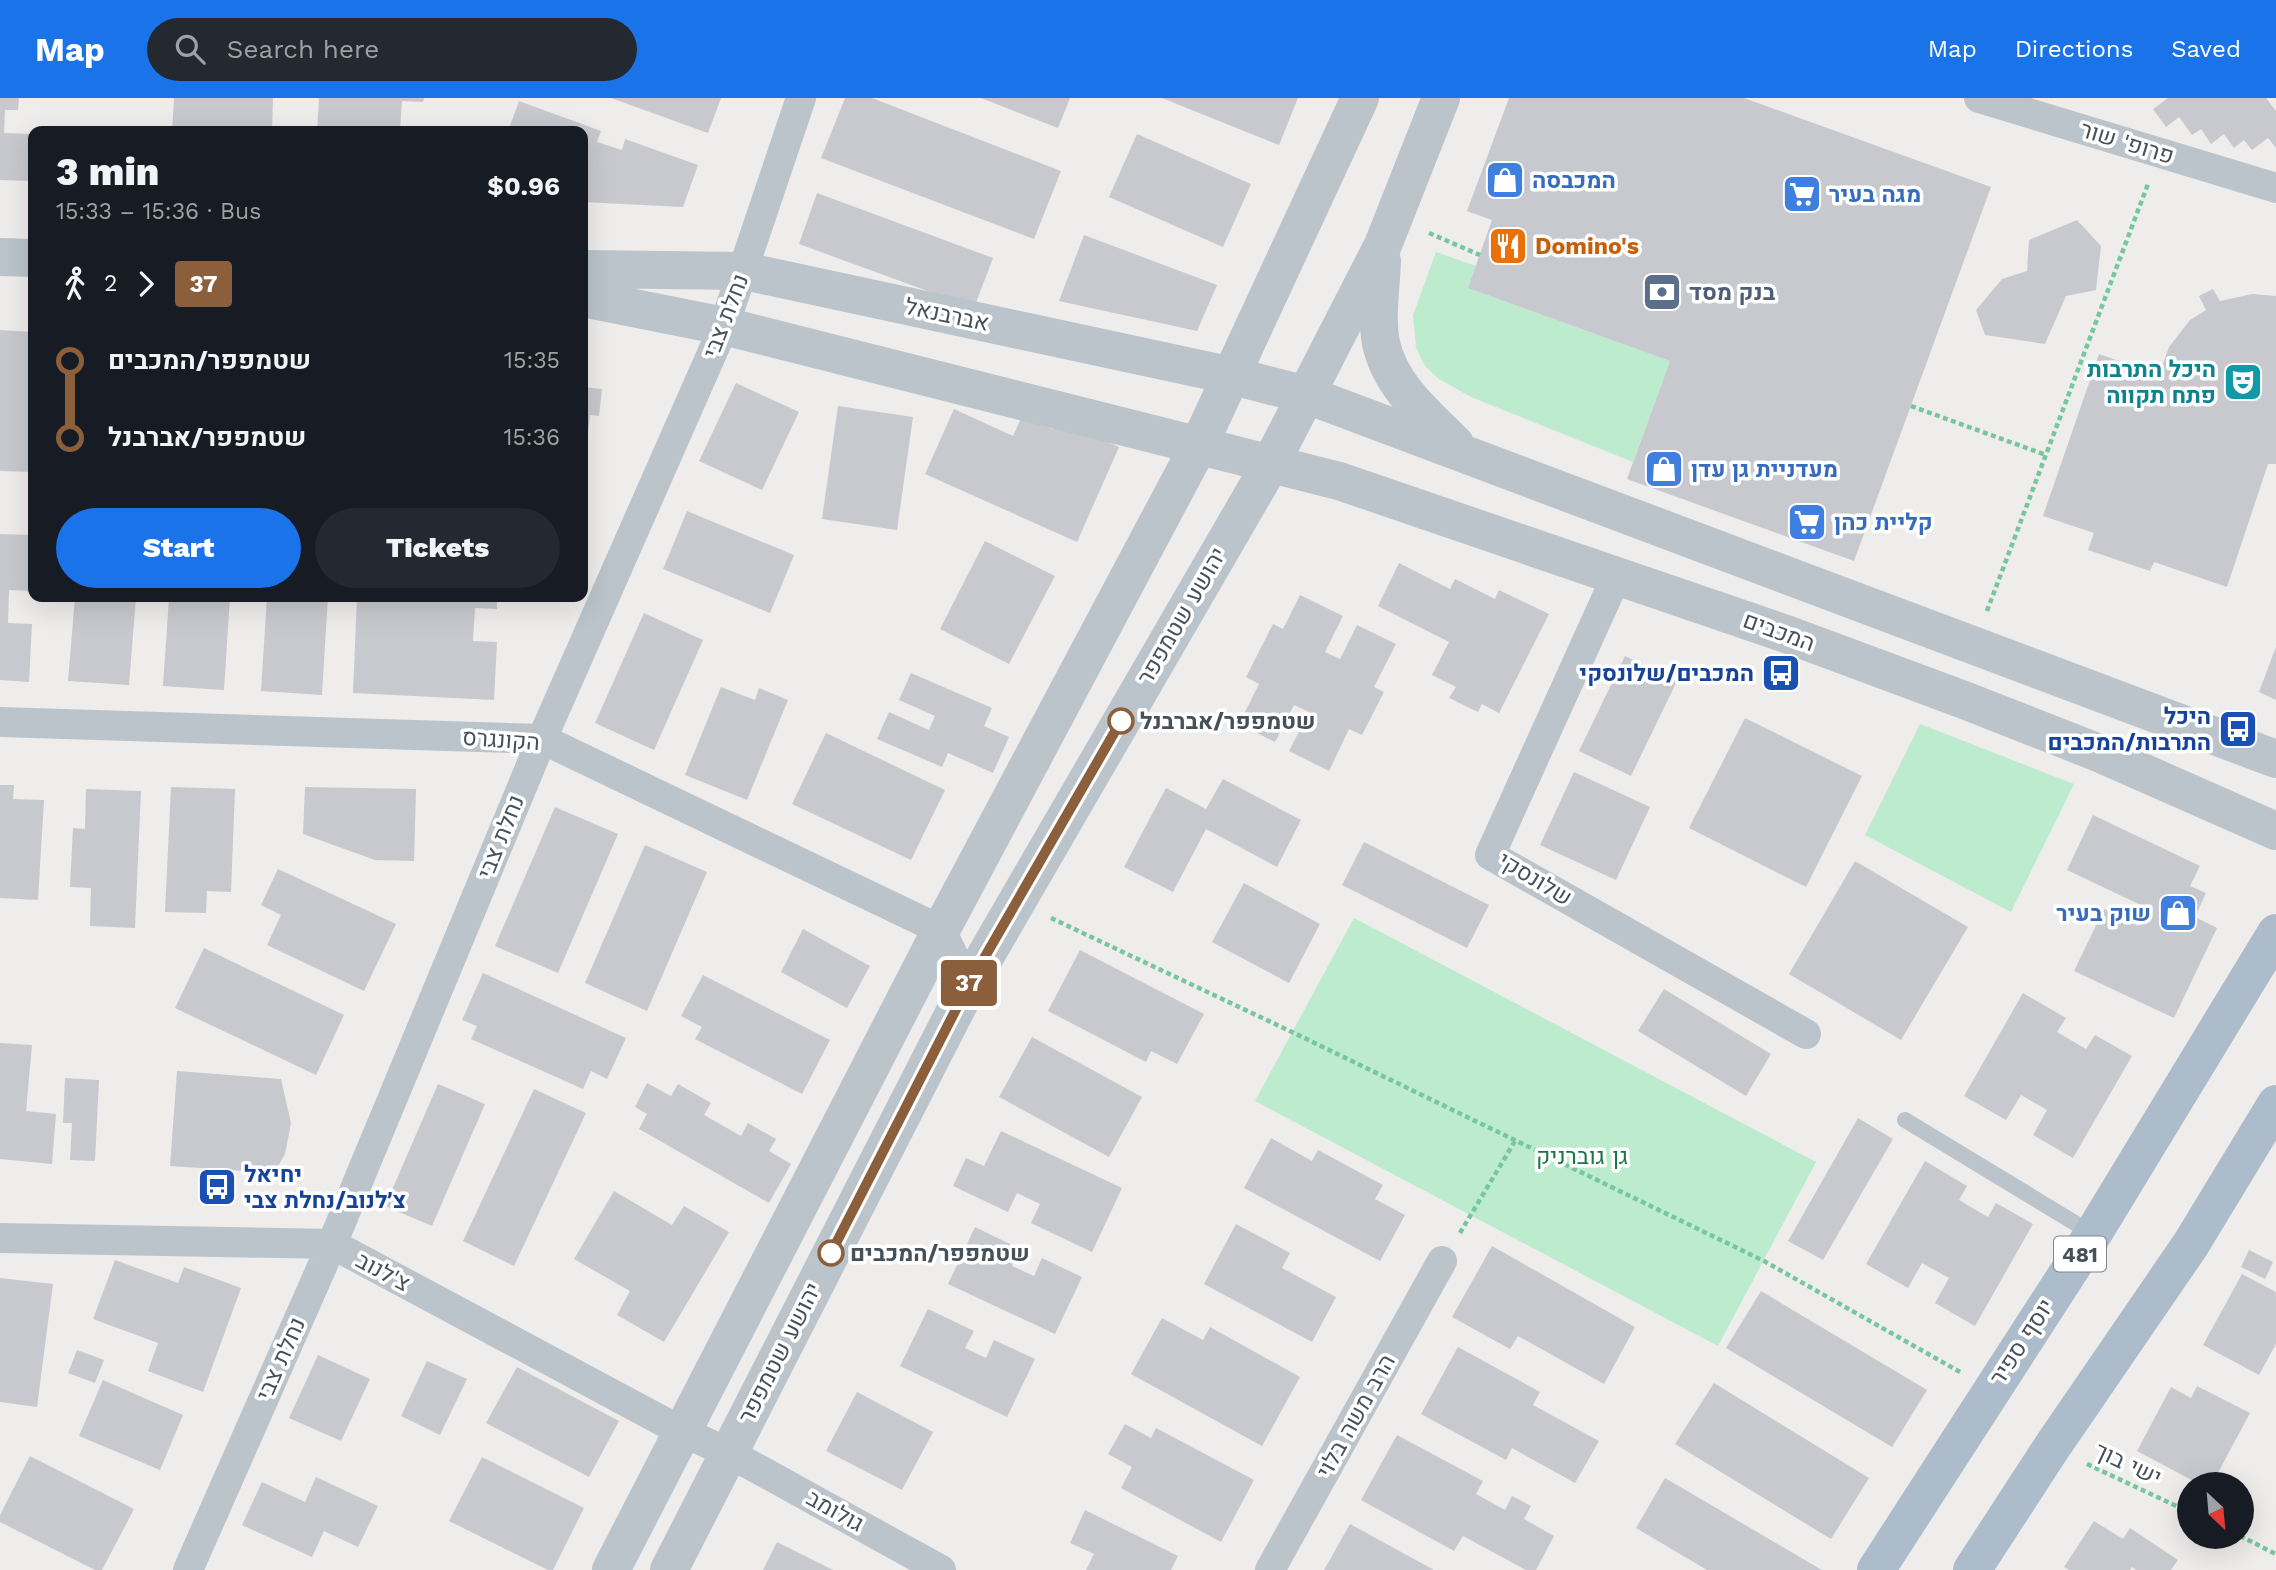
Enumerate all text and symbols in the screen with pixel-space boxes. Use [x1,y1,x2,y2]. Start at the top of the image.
search box [147,18,637,81]
text: Map [35,30,105,69]
icon: search [171,30,209,68]
text: Search here [227,34,379,64]
text: Map [1928,35,1977,63]
text: Directions [2015,35,2133,63]
text: Saved [2171,35,2241,63]
street label: פרופ' שור [2077,116,2177,170]
text: 3 min [56,150,159,194]
shop icon: המכבסה [1484,159,1526,201]
place label: המכבסה [1532,167,1616,194]
text: $0.96 [487,171,560,201]
supermarket icon: מגה בעיר [1781,173,1823,215]
place label: מגה בעיר [1829,181,1921,208]
text: 15:33 – 15:36 · Bus [56,198,261,225]
restaurant icon: Domino's [1487,225,1529,267]
place label: Domino's [1535,233,1639,260]
icon: walk [56,265,94,303]
icon: forward [127,265,165,303]
text: 2 [104,270,117,297]
text: 37 [189,270,218,298]
street label: נחלת צבי [698,270,754,362]
bank icon: בנק מסד [1641,271,1683,313]
place label: בנק מסד [1689,279,1776,306]
street label: אברבנאל [903,293,991,337]
text: שטמפפר/המכבים [108,345,311,375]
text: 15:35 [504,347,560,374]
place label: היכל התרבות פתח תקווה [2087,356,2216,409]
theatre icon: היכל התרבות פתח תקווה [2222,361,2264,403]
text: שטמפפר/אברבנל [108,422,306,452]
text: 15:36 [503,424,560,451]
shop icon: מעדניית גן עדן [1643,448,1685,490]
place label: מעדניית גן עדן [1691,456,1838,483]
supermarket icon: קליית כהן [1786,501,1828,543]
button: Start [56,508,301,588]
button: Tickets [315,508,560,588]
place label: קליית כהן [1834,509,1933,536]
street label: יהושע שטמפפר [1132,543,1232,689]
street label: המכבים [1740,607,1818,657]
bus stop icon: המכבים/שלונסקי [1760,652,1802,694]
place label: המכבים/שלונסקי [1579,660,1754,687]
place label: היכל התרבות/המכבים [2048,703,2211,756]
marker: שטמפפר/אברבנל [1108,708,1134,734]
place label: שטמפפר/אברבנל [1140,708,1316,735]
bus stop icon: היכל התרבות/המכבים [2217,708,2259,750]
street label: הקונגרס [461,724,541,756]
street label: נחלת צבי [472,791,530,883]
street label: שלונסקי [1493,847,1577,911]
shop icon: שוק בעיר [2157,892,2199,934]
place label: שוק בעיר [2056,900,2151,927]
line badge: 37 [937,960,1000,1006]
text: 37 [955,969,983,997]
park label: גן גוברניק [1536,1143,1628,1170]
place label: יחיאל צ׳לנוב/נחלת צבי [244,1161,406,1214]
bus stop icon: יחיאל צ׳לנוב/נחלת צבי [196,1166,238,1208]
road number: 481 [2054,1236,2106,1272]
marker: שטמפפר/המכבים [818,1240,844,1266]
place label: שטמפפר/המכבים [850,1240,1030,1267]
street label: צ'לנוב [351,1247,415,1297]
street label: יהושע שטמפפר [733,1278,827,1428]
street label: יוסף ספיר [1984,1294,2060,1390]
street label: נחלת צבי [251,1313,311,1405]
street label: הרב משה בלוי [1311,1350,1401,1482]
street label: ישי בוך [2090,1437,2166,1491]
north arrow [2177,1472,2254,1549]
map controls [2177,1472,2254,1549]
street label: גולומב [802,1484,868,1538]

